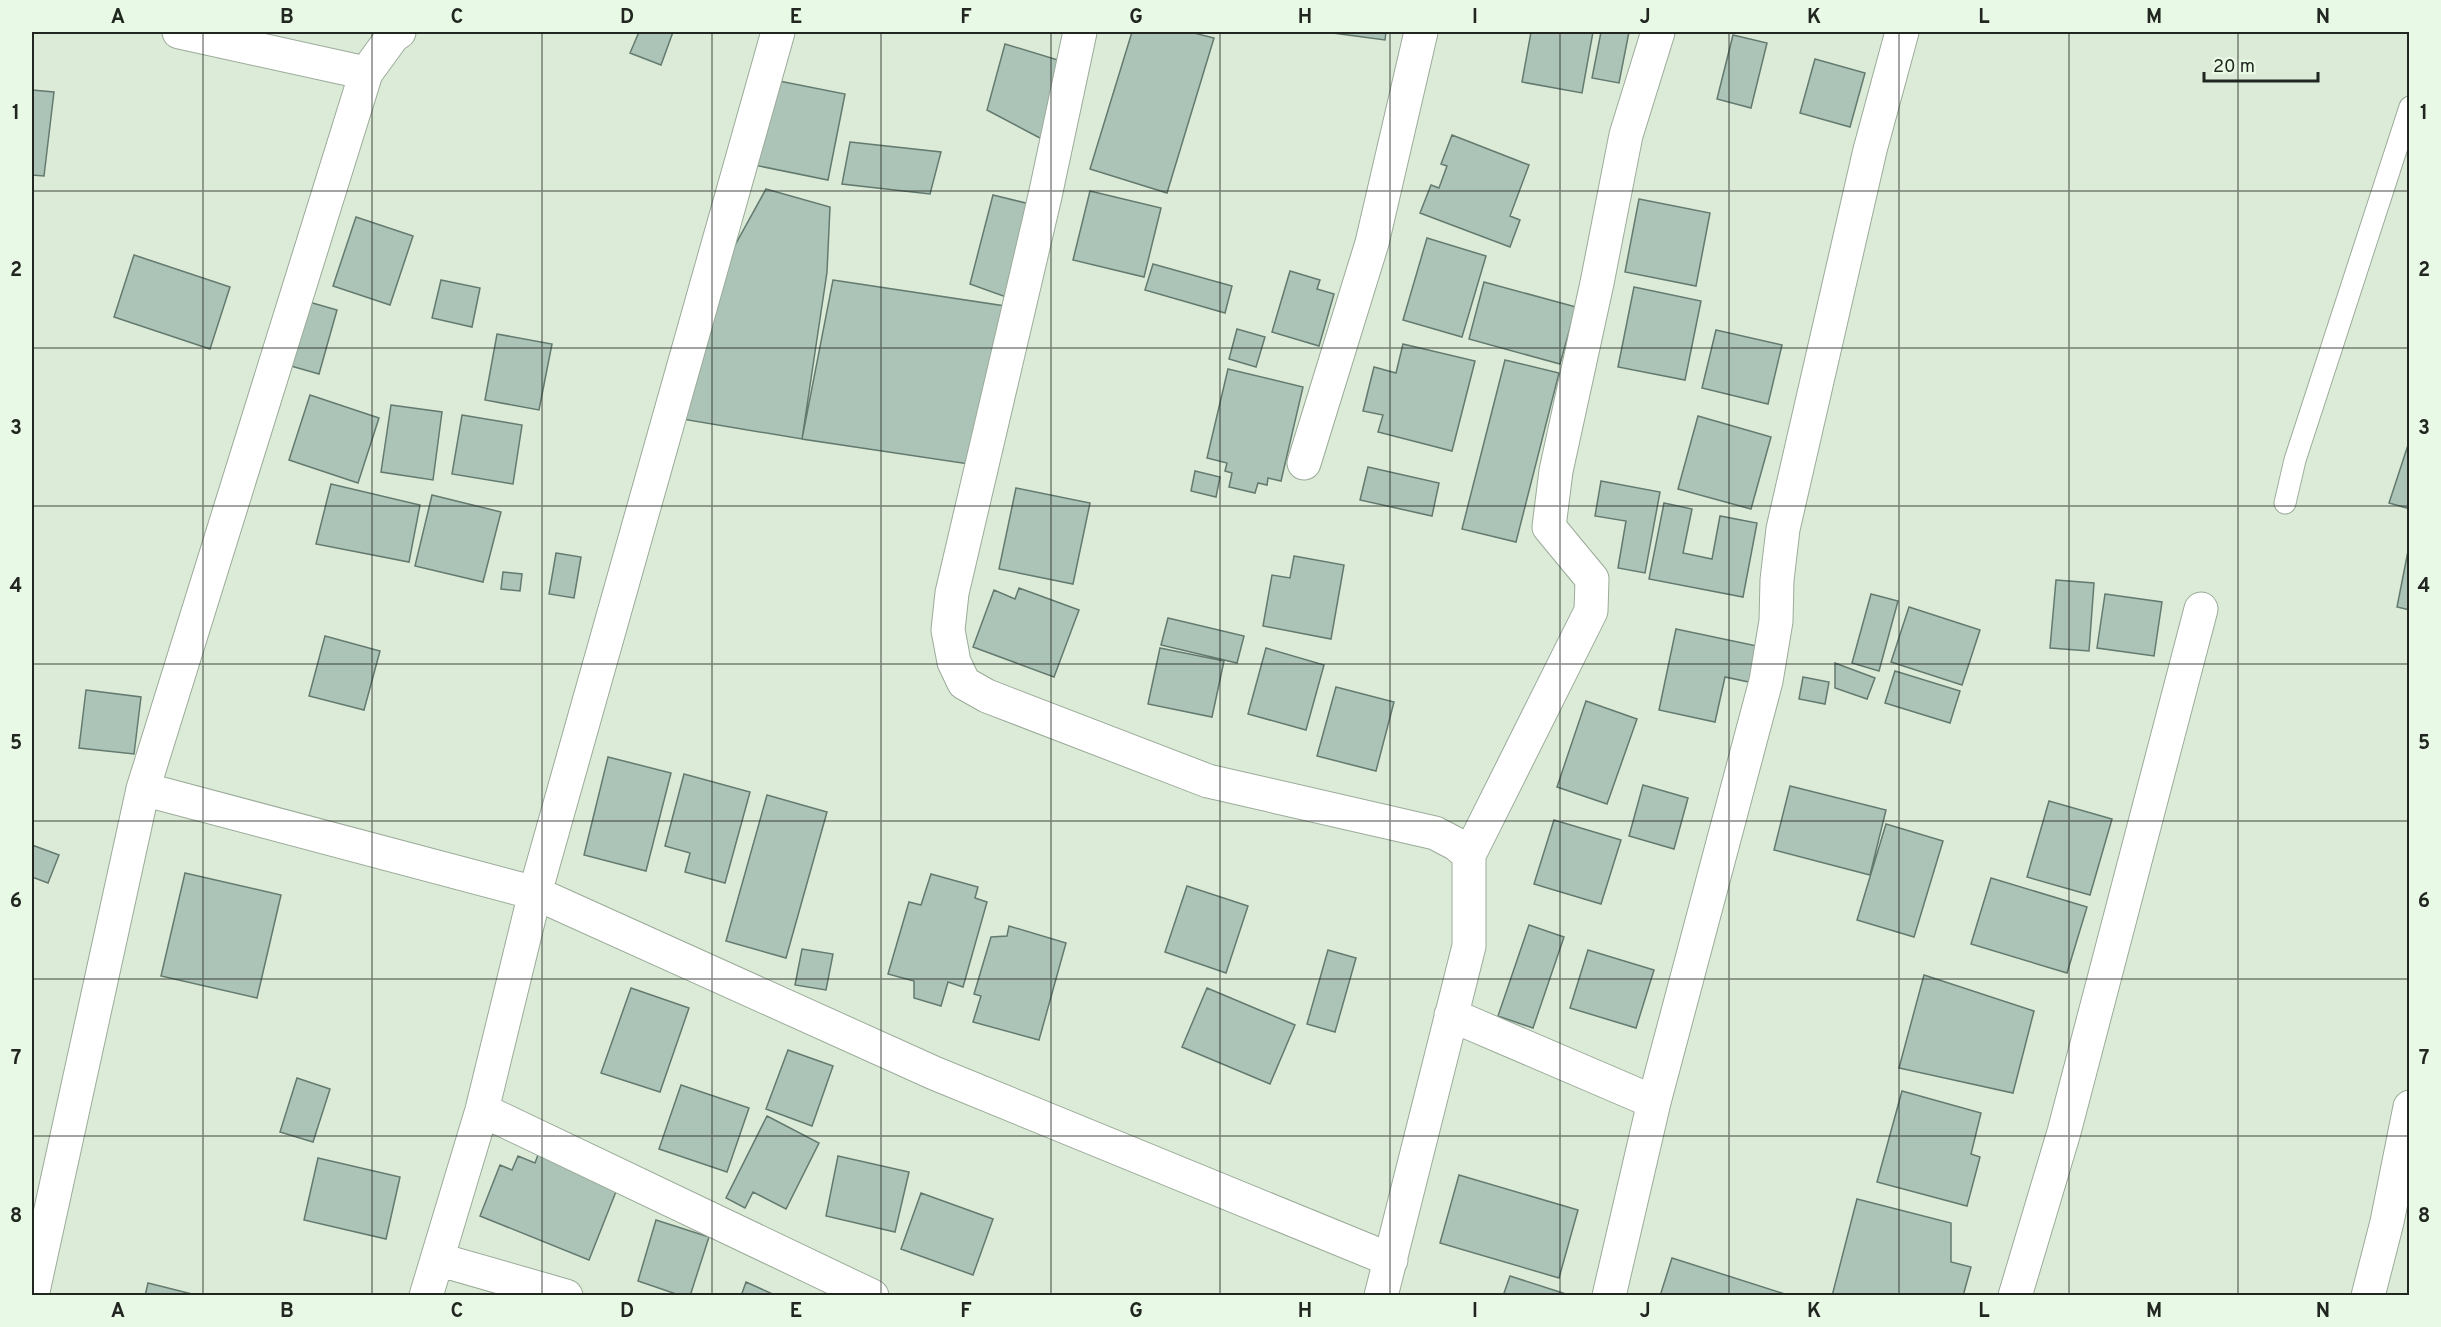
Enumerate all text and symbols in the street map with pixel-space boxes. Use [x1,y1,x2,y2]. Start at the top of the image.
text: A [111,5,125,31]
text: B [280,5,294,31]
text: C [451,5,463,31]
text: D [620,5,634,31]
text: E [790,5,802,31]
text: F [960,5,972,31]
text: G [1129,5,1143,31]
text: H [1298,5,1312,31]
text: I [1472,5,1478,31]
text: J [1639,5,1651,31]
text: K [1807,5,1821,31]
text: L [1978,5,1990,31]
text: M [2146,5,2162,31]
text: N [2316,5,2330,31]
scale bar [2204,45,2318,83]
text: 20 m [2213,56,2255,79]
text: 1 [12,101,20,127]
text: 1 [2420,101,2428,127]
text: 2 [10,258,22,284]
text: 2 [2418,258,2430,284]
text: 3 [10,416,22,442]
text: 3 [2418,416,2430,442]
text: 4 [10,574,22,600]
text: 4 [2418,574,2430,600]
text: 5 [10,731,22,757]
text: 5 [2418,731,2430,757]
text: 6 [10,889,22,915]
text: 6 [2418,889,2430,915]
text: 7 [11,1046,21,1072]
text: 7 [2419,1046,2429,1072]
text: 8 [10,1204,22,1230]
text: 8 [2418,1204,2430,1230]
text: A [111,1299,125,1325]
text: B [280,1299,294,1325]
text: C [451,1299,463,1325]
text: D [620,1299,634,1325]
text: E [790,1299,802,1325]
text: F [960,1299,972,1325]
text: G [1129,1299,1143,1325]
text: H [1298,1299,1312,1325]
text: I [1472,1299,1478,1325]
text: J [1639,1299,1651,1325]
text: K [1807,1299,1821,1325]
text: L [1978,1299,1990,1325]
text: M [2146,1299,2162,1325]
text: N [2316,1299,2330,1325]

